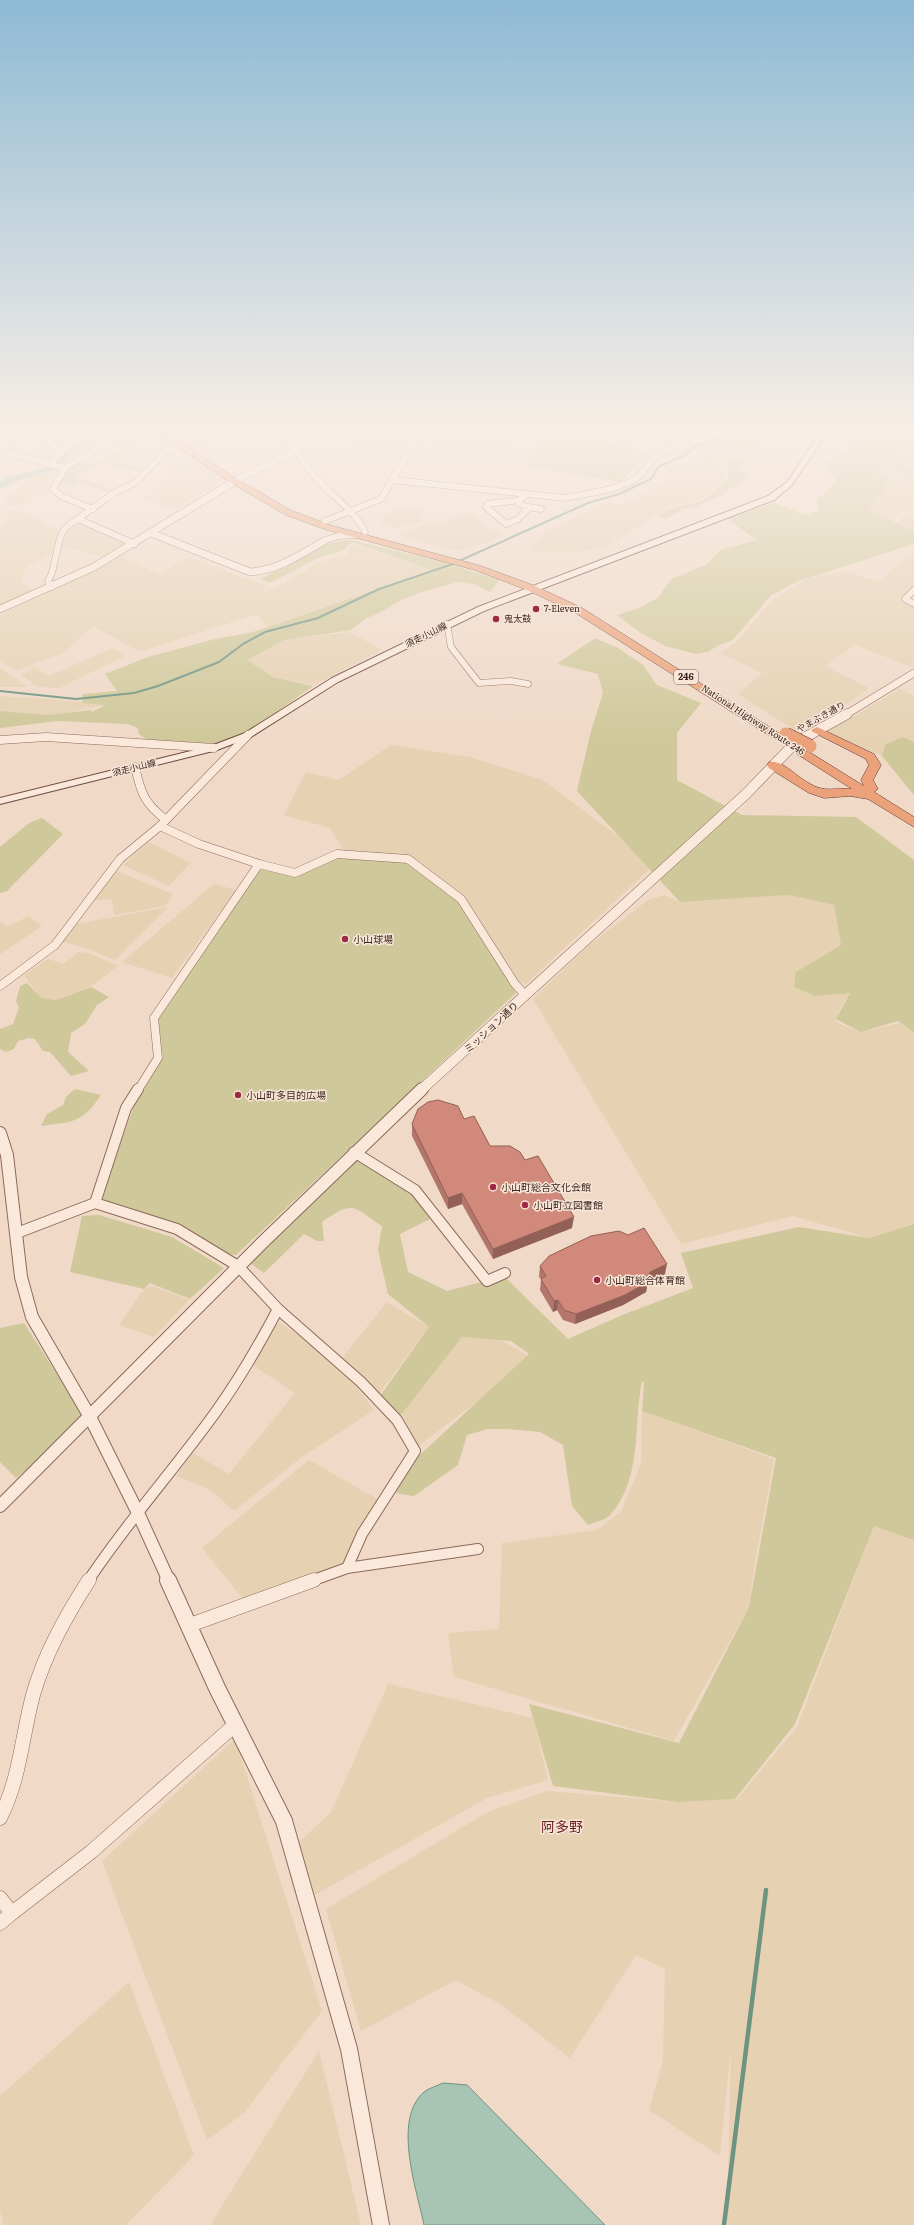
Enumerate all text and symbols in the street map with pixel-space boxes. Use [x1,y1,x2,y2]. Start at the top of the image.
place label: 7-Eleven [544,601,580,615]
marker: 7-Eleven [531,604,541,614]
place label: 鬼太鼓 [504,611,531,625]
marker: 鬼太鼓 [491,614,501,624]
street label: 須走小山線 [402,618,450,650]
road number: 246 [674,670,698,684]
street label: National Highway Route 246 [699,680,808,758]
street label: やまぶき通り [793,697,848,735]
street label: 須走小山線 [110,755,158,779]
place label: 小山球場 [353,931,393,946]
marker: 小山球場 [340,934,350,944]
street label: ミッション通り [460,997,521,1056]
place label: 小山町多目的広場 [246,1087,326,1102]
marker: 小山町多目的広場 [233,1090,243,1100]
place label: 小山町総合文化会館 [501,1179,591,1194]
marker: 小山町総合文化会館 [488,1182,498,1192]
place label: 小山町立図書館 [533,1197,603,1212]
marker: 小山町立図書館 [520,1200,530,1210]
place label: 小山町総合体育館 [605,1272,685,1287]
marker: 小山町総合体育館 [592,1275,602,1285]
district label: 阿多野 [541,1816,583,1836]

